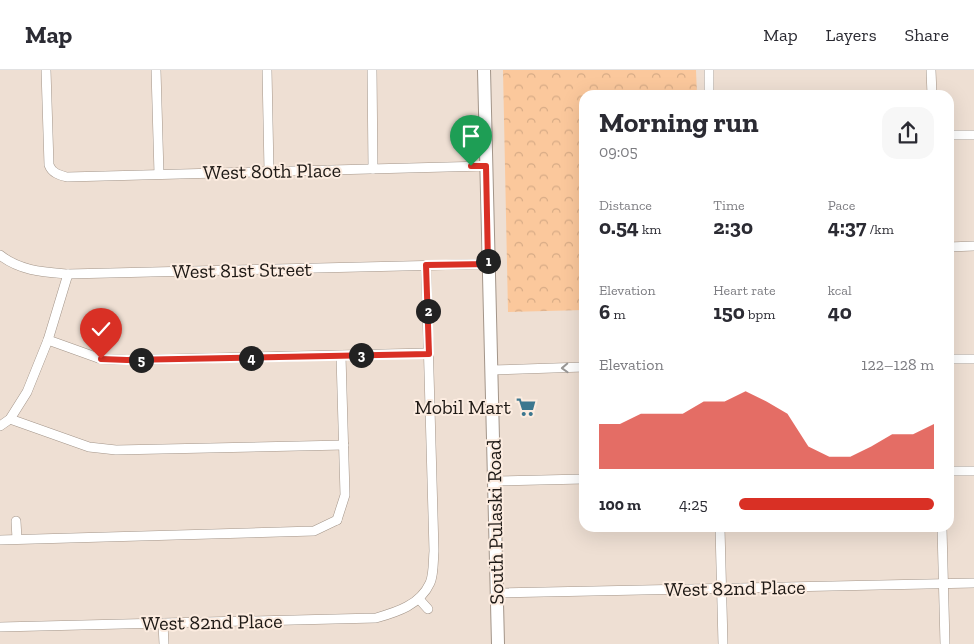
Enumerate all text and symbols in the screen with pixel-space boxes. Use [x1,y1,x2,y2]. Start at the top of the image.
text: Map [25,20,72,49]
text: Map [763,24,798,46]
text: Layers [826,24,877,46]
text: Share [905,24,949,46]
text: Morning run [599,106,759,139]
button: share [882,107,934,159]
pin [450,115,492,166]
icon: arrive [457,122,485,150]
text: 09:05 [599,142,638,161]
street label: West 80th Place [203,158,341,184]
text: Distance [599,197,652,214]
text: Time [713,197,745,214]
text: Pace [828,197,855,214]
text: 0.54 [599,214,639,239]
text: 2:30 [713,214,753,239]
text: 4:37 [828,214,866,239]
text: km [639,221,661,238]
text: /km [866,221,894,238]
pin: 1 [476,248,500,274]
text: 1 [486,253,491,270]
street label: West 81st Street [172,257,313,283]
text: Elevation [599,282,656,299]
text: Heart rate [713,282,776,299]
text: kcal [828,282,852,299]
pin: 2 [416,298,440,324]
text: 6 [599,299,610,324]
text: 150 [713,299,745,324]
text: 40 [828,299,852,324]
text: 2 [425,303,432,320]
text: m [610,306,626,323]
text: bpm [745,306,775,323]
pin [80,308,122,359]
icon: check [87,315,115,343]
pin: 3 [348,342,374,368]
pin: 4 [238,346,264,370]
text: 3 [358,347,365,364]
pin: 5 [128,348,154,372]
text: 4 [248,350,255,367]
text: 5 [138,352,145,369]
text: Elevation [599,355,664,374]
text: 122–128 m [861,355,934,374]
one-way arrow [561,363,568,373]
place label: Mobil Mart [415,395,512,419]
supermarket icon: Mobil Mart [515,396,537,418]
street label: South Pulaski Road [482,439,508,605]
text: 100 m [599,495,641,514]
text: 4:25 [679,495,708,514]
street label: West 82nd Place [664,575,806,601]
street label: West 82nd Place [141,609,283,635]

